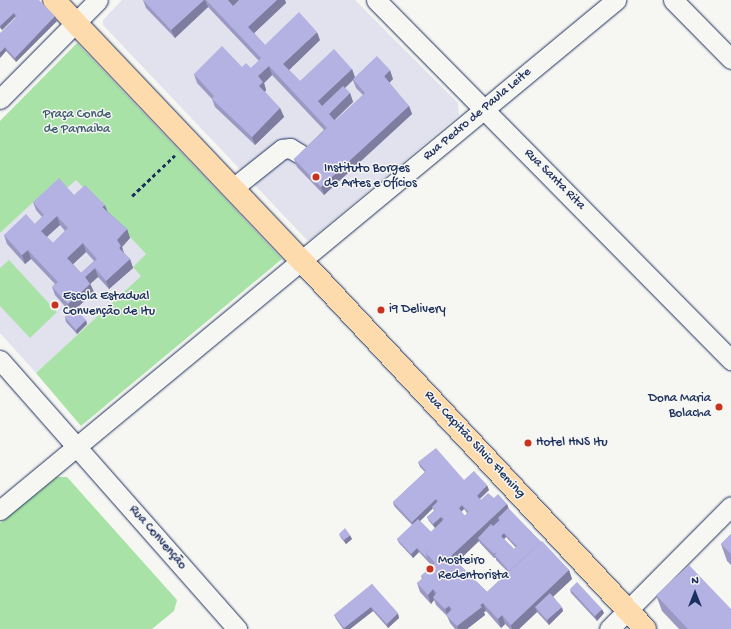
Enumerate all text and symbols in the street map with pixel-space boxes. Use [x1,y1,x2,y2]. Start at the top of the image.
street label: Rua Pedro de Paula Leite [421,65,535,165]
park label: Praça Conde de Parnaiba [43,108,111,139]
street label: Rua Santa Rita [520,146,588,214]
place label: Instituto Borges de Artes e Ofícios [324,162,417,193]
marker: Instituto Borges de Artes e Ofícios [311,172,321,182]
place label: Escola Estadual Convenção de Itu [63,290,155,321]
marker: Escola Estadual Convenção de Itu [50,300,60,310]
place label: i9 Delivery [389,302,446,318]
marker: i9 Delivery [376,305,386,315]
street label: Rua Capitão Sílvio Fleming [420,388,528,502]
place label: Dona Maria Bolacha [648,392,711,423]
marker: Dona Maria Bolacha [714,402,724,412]
place label: Hotel HNS Itu [536,435,608,451]
marker: Hotel HNS Itu [523,438,533,448]
street label: Rua Convenção [125,503,189,573]
place label: Mosteiro Redentorista [438,554,509,585]
marker: Mosteiro Redentorista [425,564,435,574]
north arrow [675,573,715,613]
text: N [691,575,699,587]

